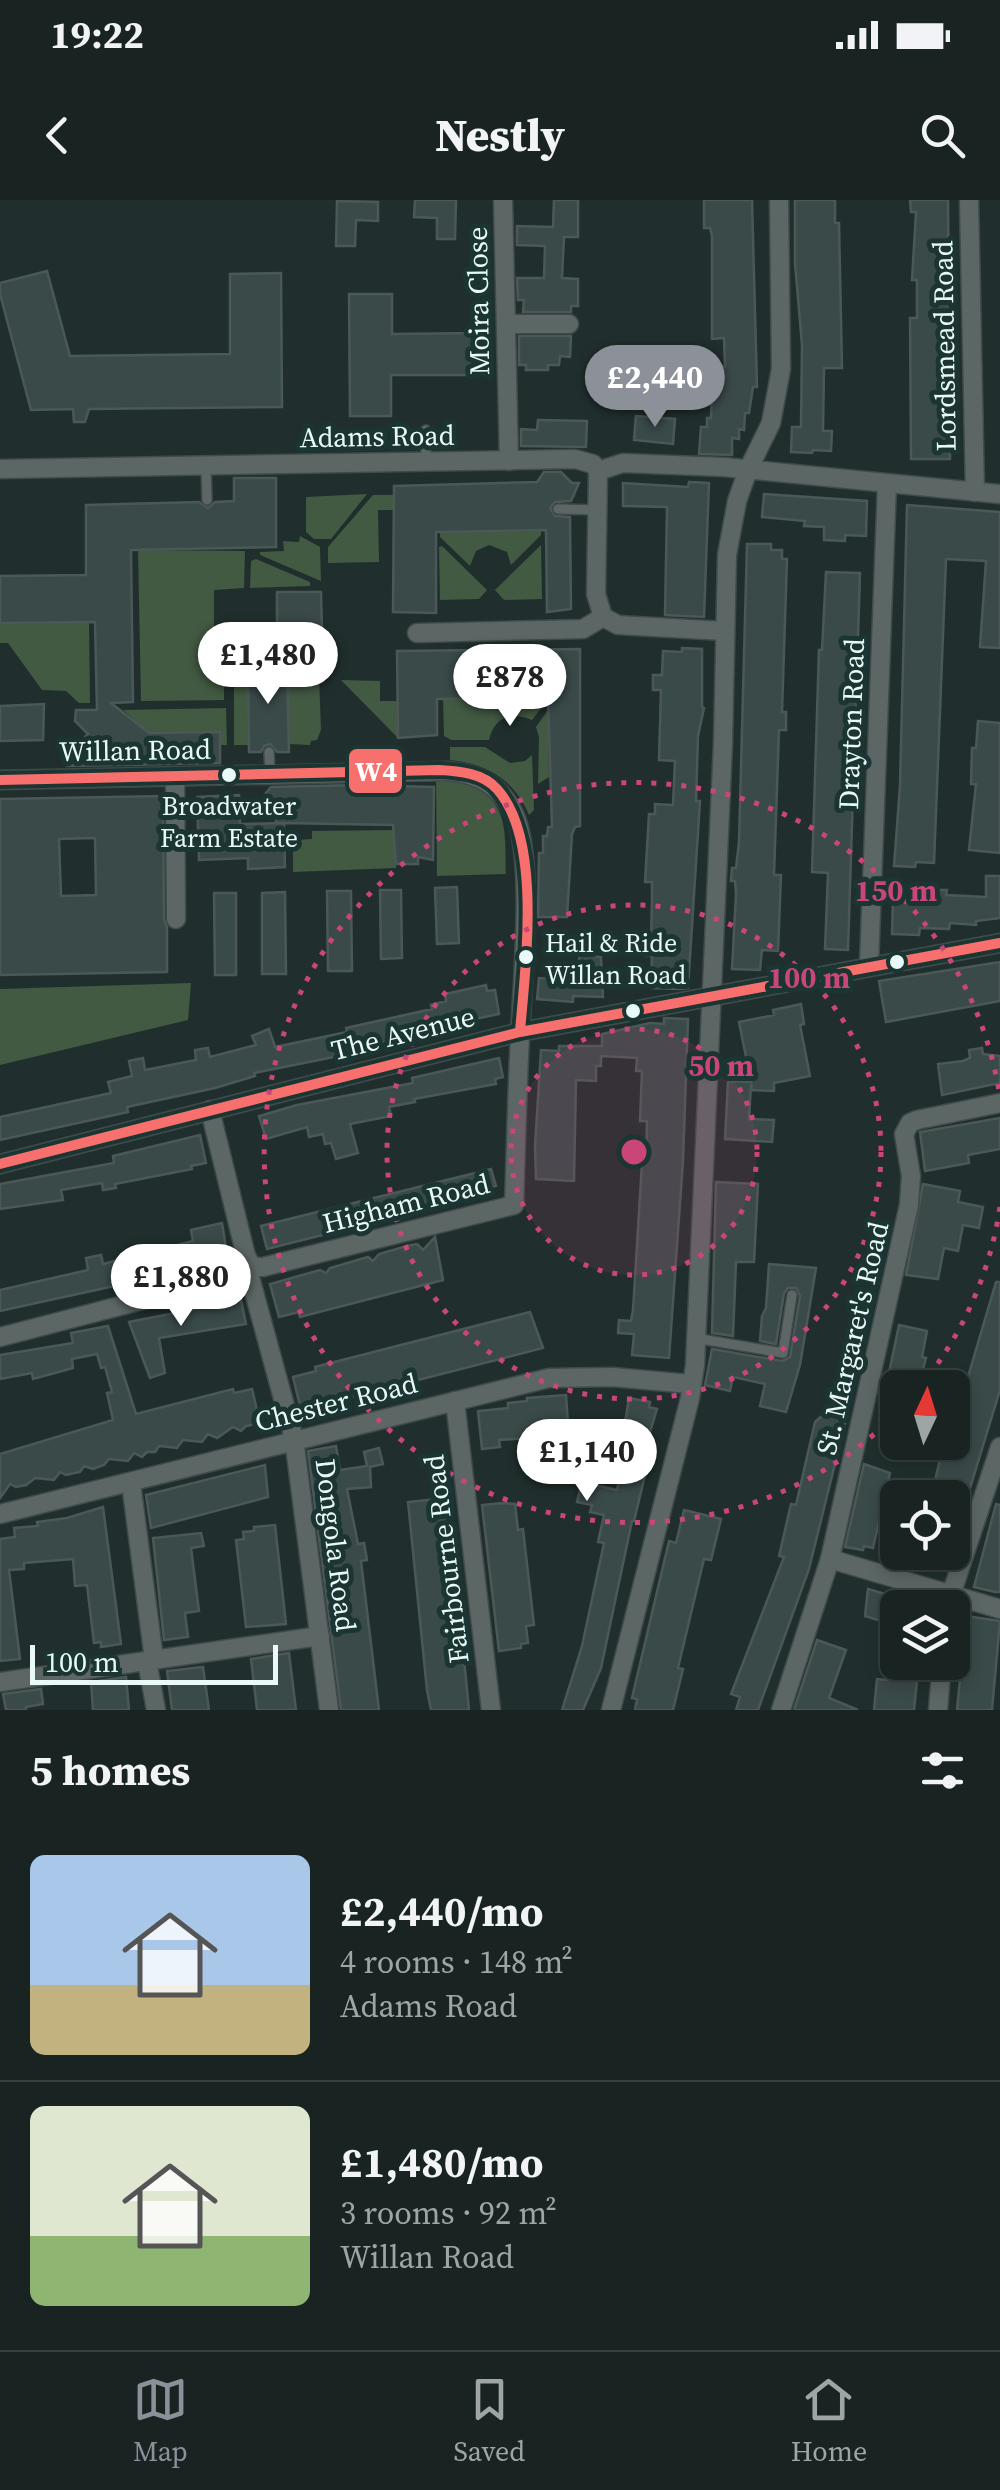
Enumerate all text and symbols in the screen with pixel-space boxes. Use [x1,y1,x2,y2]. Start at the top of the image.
text: 19:22 [50,9,144,61]
text: Nestly [435,104,565,166]
icon: back [30,108,85,163]
icon: search [915,108,970,163]
street label: Moira Close [458,226,498,376]
street label: Lordsmead Road [923,240,965,452]
pin: £2,440 [574,345,736,430]
text: £2,440 [607,355,703,399]
street label: Adams Road [299,416,455,456]
pin: £1,480 [187,622,349,707]
text: £1,480 [220,632,316,676]
street label: Drayton Road [829,638,873,810]
pin: £878 [451,644,569,729]
text: £878 [475,654,545,698]
street label: Willan Road [59,730,212,770]
line badge: W4 [347,747,404,795]
text: W4 [355,752,397,790]
marker: Broadwater Farm Estate [219,765,239,785]
place label: Broadwater Farm Estate [160,788,298,856]
text: 150 m [855,870,937,911]
place label: Hail & Ride Willan Road [545,925,687,993]
marker: Hail & Ride Willan Road [516,947,536,967]
unlabelled marker [887,952,907,972]
text: 100 m [768,957,850,998]
street label: The Avenue [327,997,479,1069]
unlabelled marker [623,1001,643,1021]
text: 50 m [688,1045,754,1086]
centre of rings [616,1134,652,1170]
street label: Higham Road [319,1164,494,1242]
street label: St. Margaret's Road [807,1218,897,1458]
pin: £1,880 [100,1244,262,1329]
text: £1,880 [133,1254,229,1298]
street label: Chester Road [251,1363,421,1441]
north arrow [880,1370,970,1460]
map controls [880,1370,970,1680]
pin: £1,140 [506,1419,668,1504]
text: £1,140 [539,1429,635,1473]
street label: Fairbourne Road [414,1452,478,1665]
street label: Dongola Road [307,1456,365,1634]
button: locate [880,1480,970,1570]
button: layers [880,1590,970,1680]
scale bar [30,1640,278,1684]
text: 100 m [45,1643,119,1681]
text: 5 homes [30,1741,190,1799]
icon: filters [915,1743,970,1798]
text: £2,440/mo [340,1882,543,1940]
icon: home [110,1895,230,2015]
text: 4 rooms · 148 m² [340,1940,573,1984]
text: Adams Road [340,1984,517,2028]
text: £1,480/mo [340,2133,543,2191]
icon: home [110,2146,230,2266]
text: 3 rooms · 92 m² [340,2191,557,2235]
text: Willan Road [340,2235,514,2279]
tab: Map [133,2372,188,2470]
tab: Saved [453,2372,525,2470]
tab: Home [791,2372,867,2470]

